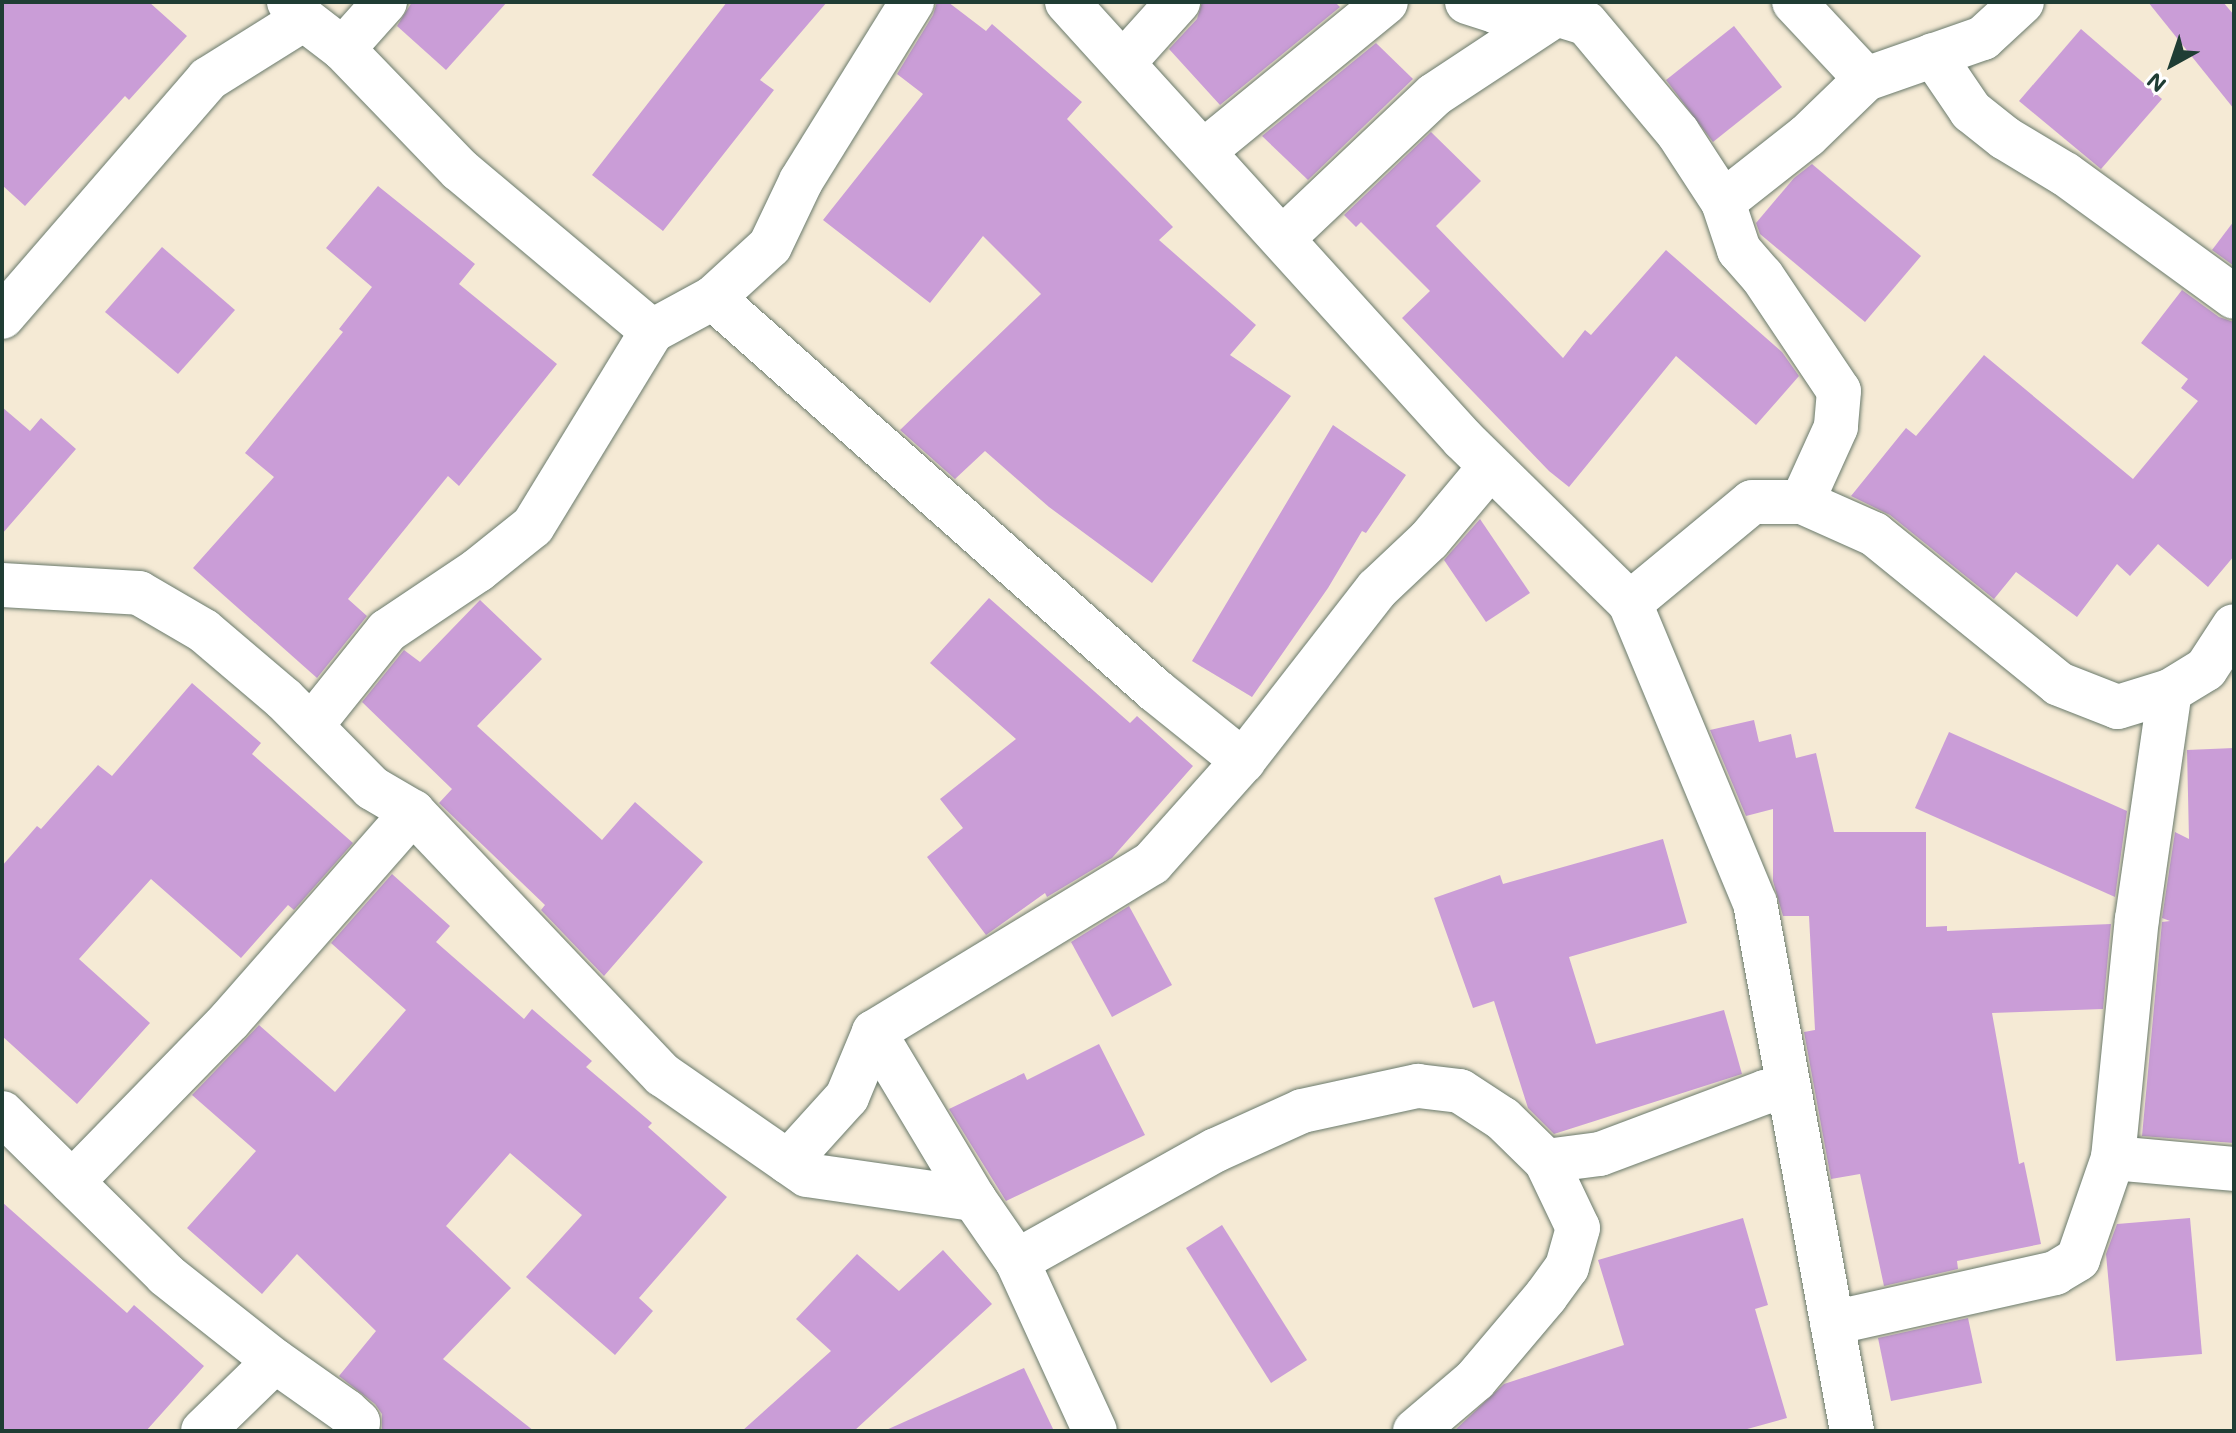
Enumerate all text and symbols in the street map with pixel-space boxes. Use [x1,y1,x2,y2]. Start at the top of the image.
north arrow [2132,24,2212,104]
text: N [2141,66,2172,99]

